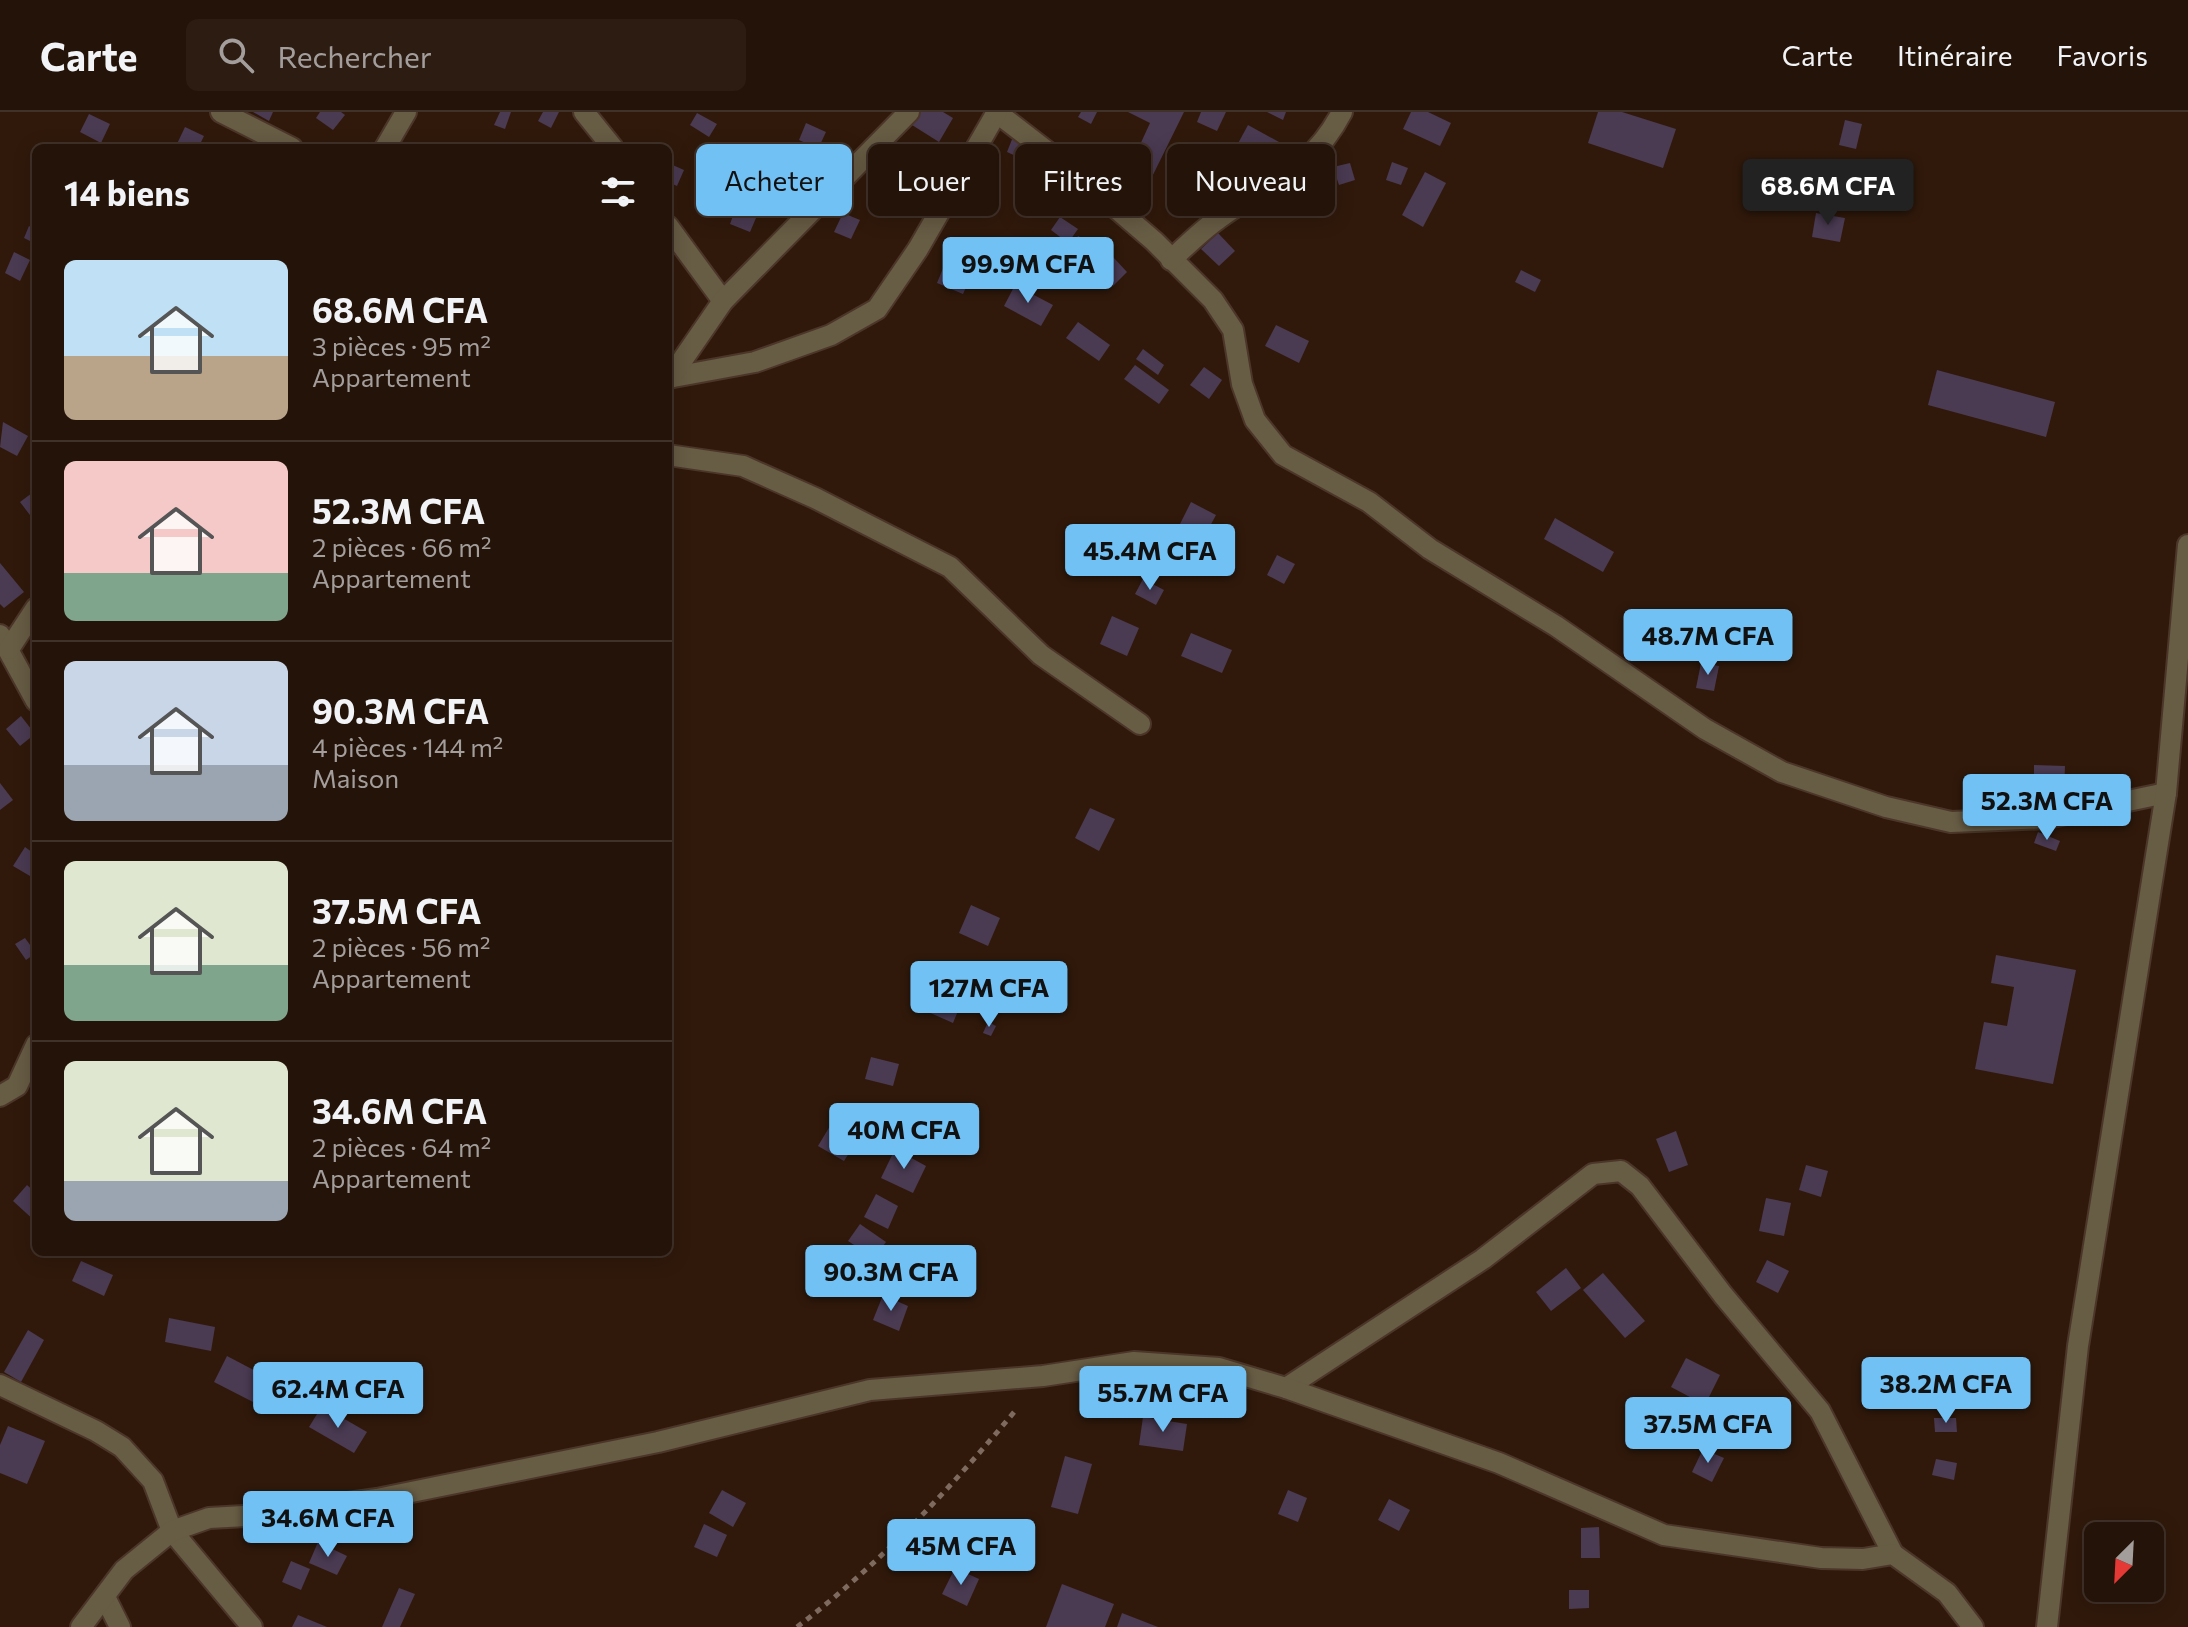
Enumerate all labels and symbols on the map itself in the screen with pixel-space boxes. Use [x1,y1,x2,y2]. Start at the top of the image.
pin: 68.6M CFA [1736,159,1920,227]
pin: 99.9M CFA [936,237,1120,305]
pin: 45.4M CFA [1058,524,1242,592]
pin: 48.7M CFA [1616,609,1800,677]
pin: 52.3M CFA [1955,774,2139,842]
pin: 127M CFA [906,961,1072,1029]
pin: 40M CFA [830,1103,978,1171]
pin: 90.3M CFA [799,1245,983,1313]
pin: 38.2M CFA [1854,1357,2038,1425]
pin: 62.4M CFA [246,1362,430,1430]
pin: 55.7M CFA [1071,1366,1255,1434]
pin: 37.5M CFA [1616,1397,1800,1465]
pin: 34.6M CFA [236,1491,420,1559]
pin: 45M CFA [887,1519,1035,1587]
north arrow [2084,1522,2164,1602]

